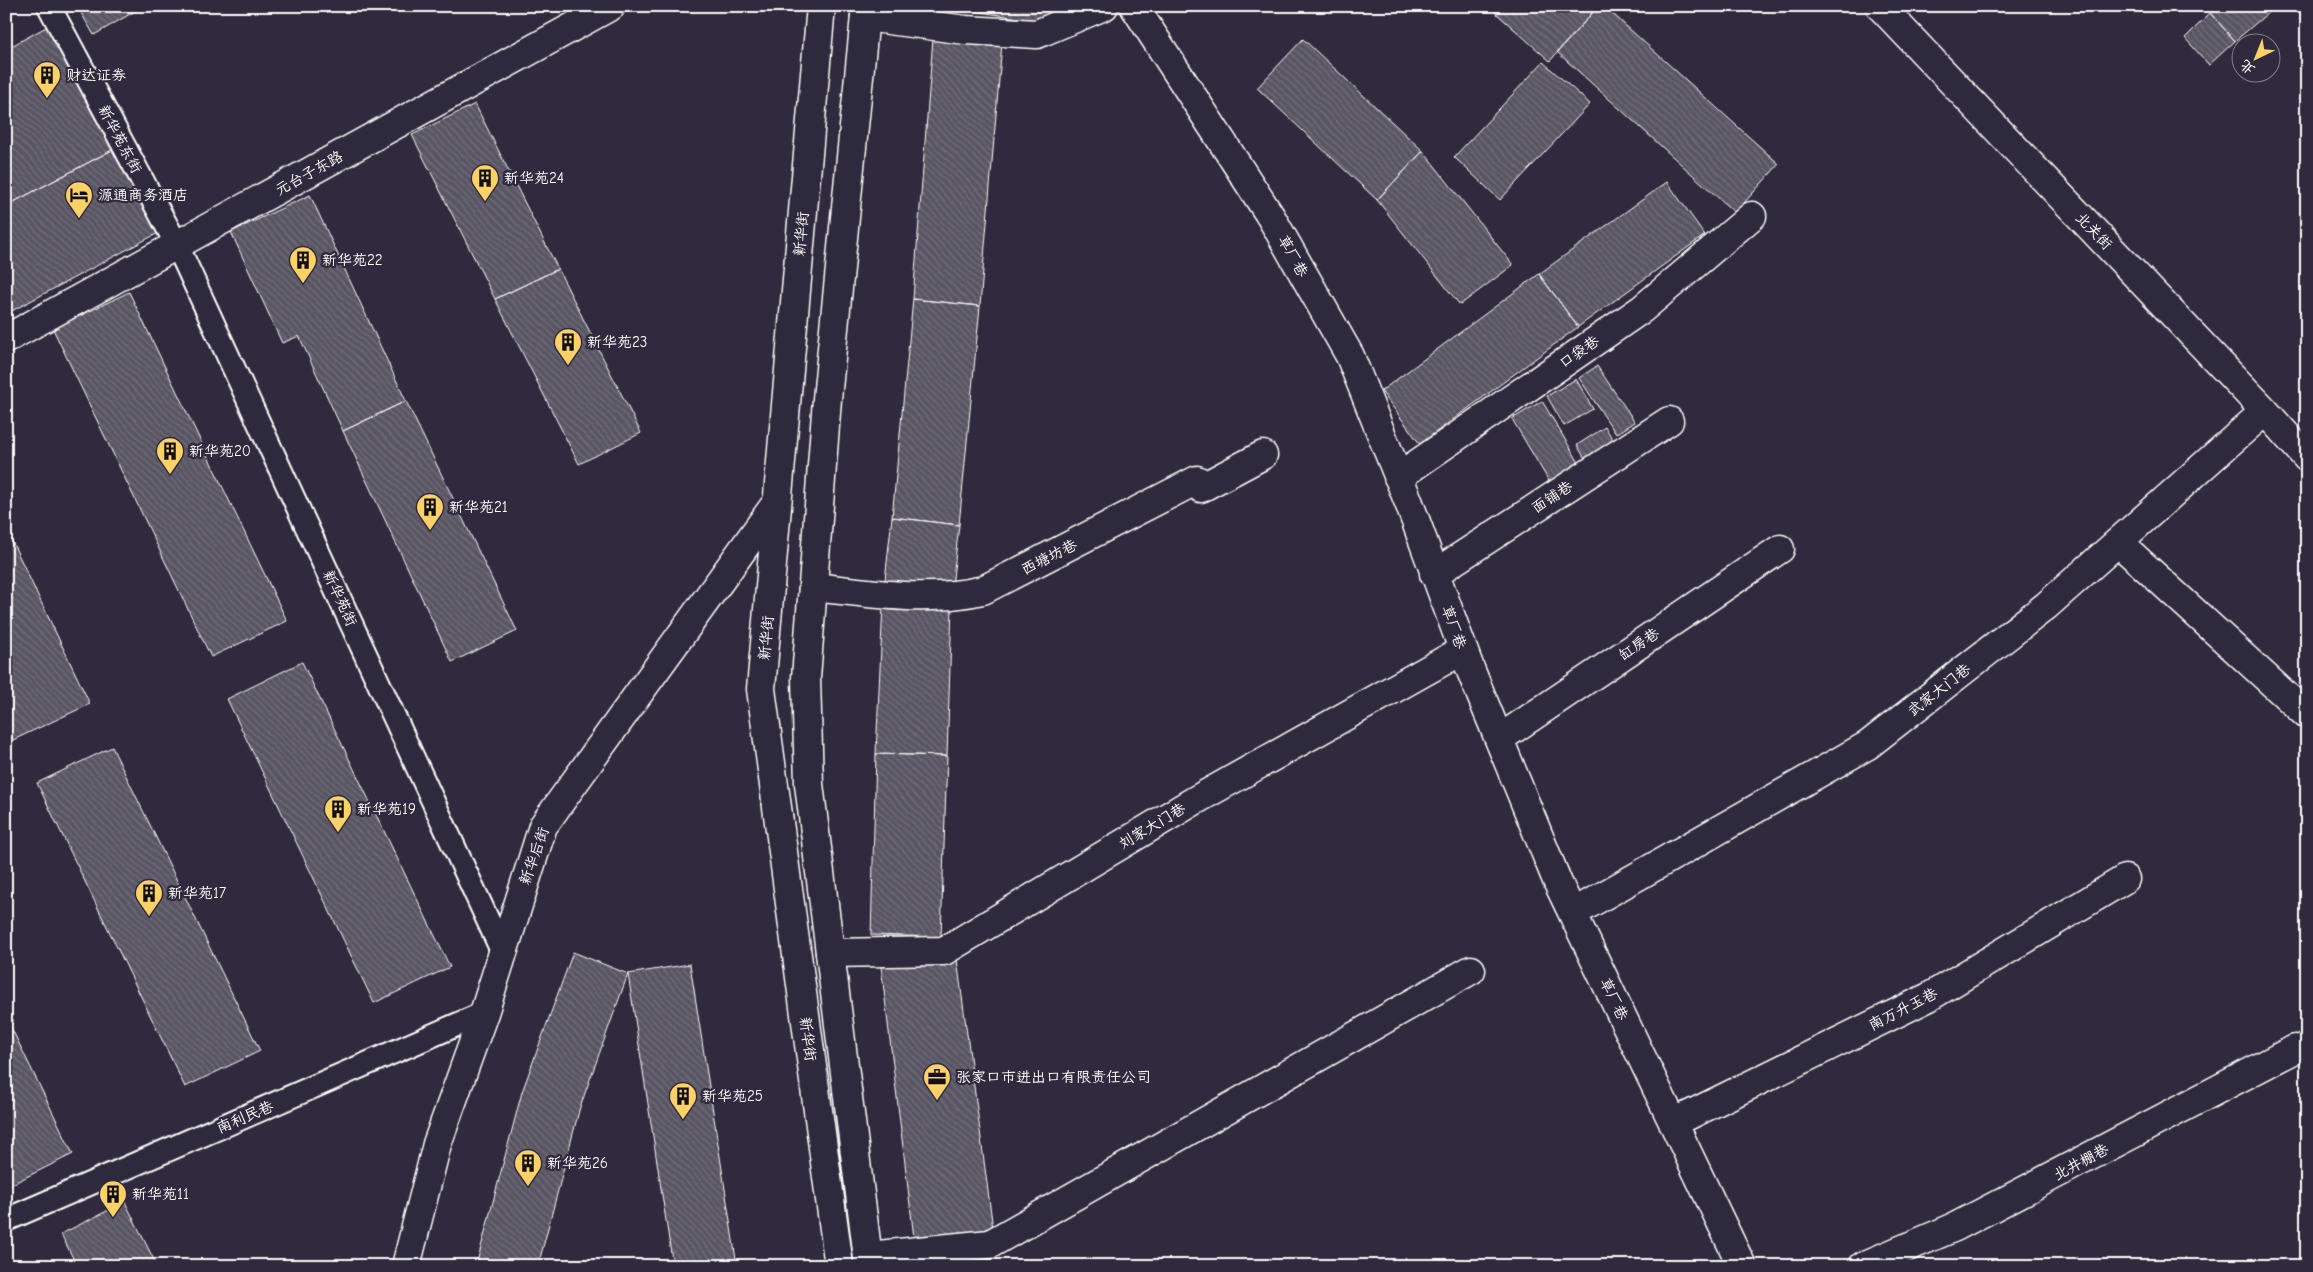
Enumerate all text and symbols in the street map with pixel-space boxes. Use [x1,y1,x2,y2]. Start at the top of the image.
north arrow [2230,32,2280,82]
text: 北 [2237,56,2258,78]
building icon: 财达证券 [32,60,62,99]
place label: 财达证券 [66,66,126,84]
street label: 新华苑东街 [94,102,146,176]
street label: 元台子东路 [272,147,346,199]
building icon: 新华苑24 [470,163,500,202]
place label: 新华苑24 [504,169,564,187]
hotel icon: 源通商务酒店 [64,180,94,219]
place label: 源通商务酒店 [98,186,188,204]
street label: 北关街 [2072,209,2116,253]
street label: 新华街 [790,211,812,257]
street label: 草厂巷 [1274,232,1312,280]
building icon: 新华苑22 [288,245,318,284]
place label: 新华苑22 [322,251,383,269]
building icon: 新华苑23 [553,327,583,366]
street label: 口袋巷 [1555,332,1603,372]
place label: 新华苑23 [587,333,647,351]
building icon: 新华苑20 [155,436,185,475]
place label: 新华苑20 [189,442,251,460]
street label: 面铺巷 [1528,477,1576,517]
building icon: 新华苑21 [415,492,445,531]
place label: 新华苑21 [449,498,508,516]
street label: 西塘坊巷 [1018,535,1080,579]
street label: 新华苑街 [319,567,361,629]
street label: 草厂巷 [1438,603,1470,651]
street label: 新华街 [755,615,777,661]
street label: 缸房巷 [1615,624,1663,664]
street label: 武家大门巷 [1904,660,1974,720]
building icon: 新华苑19 [323,794,353,833]
street label: 刘家大门巷 [1115,799,1189,853]
place label: 新华苑19 [357,800,416,818]
street label: 新华后街 [515,825,553,887]
building icon: 新华苑17 [134,878,164,917]
place label: 新华苑17 [168,884,226,902]
street label: 草厂巷 [1596,975,1632,1023]
street label: 南万升玉巷 [1865,984,1941,1034]
street label: 新华街 [796,1015,820,1063]
office icon: 张家口市进出口有限责任公司 [922,1062,952,1101]
place label: 张家口市进出口有限责任公司 [956,1068,1151,1086]
building icon: 新华苑25 [668,1081,698,1120]
place label: 新华苑25 [702,1087,763,1105]
street label: 南利民巷 [214,1097,276,1137]
street label: 北井棚巷 [2050,1140,2112,1184]
building icon: 新华苑26 [513,1148,543,1187]
place label: 新华苑26 [547,1154,608,1172]
building icon: 新华苑11 [98,1179,128,1218]
place label: 新华苑11 [132,1185,189,1203]

